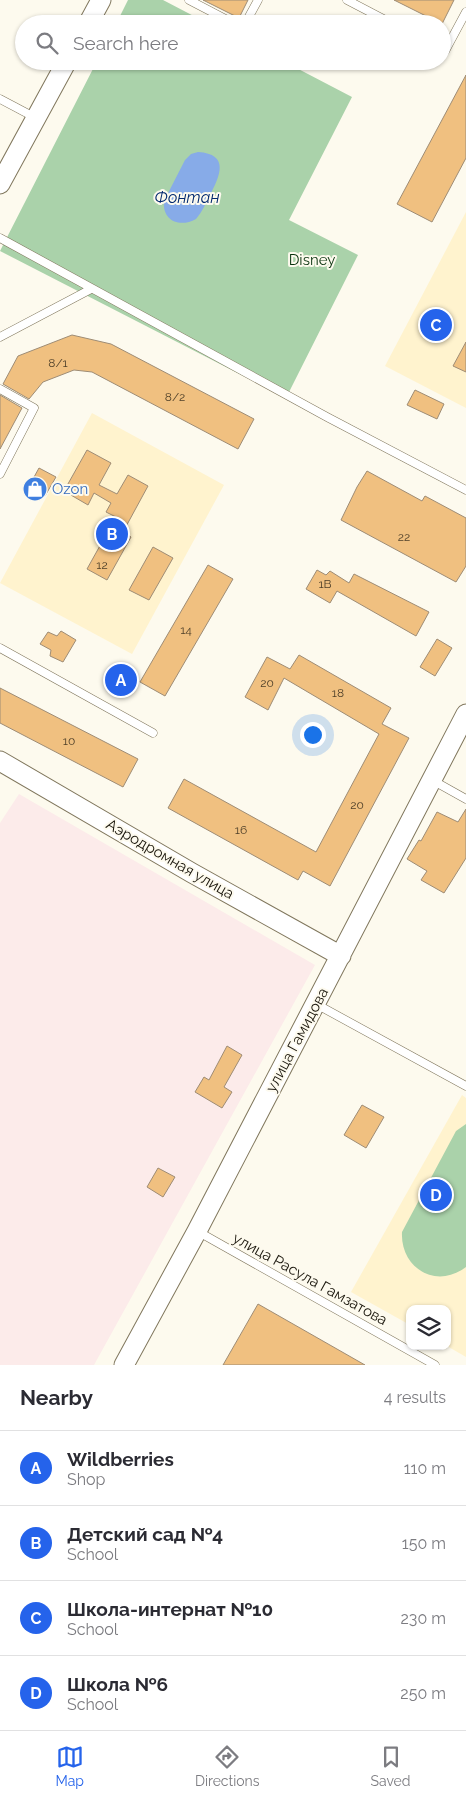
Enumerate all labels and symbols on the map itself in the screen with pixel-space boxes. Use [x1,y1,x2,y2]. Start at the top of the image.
water label: Фонтан [155,188,219,207]
park label: Disney [289,251,335,269]
pin: C [420,306,452,344]
house number: 8/1 [48,356,68,370]
house number: 8/2 [165,390,185,404]
shop icon: Ozon [22,476,48,502]
place label: Ozon [52,480,88,498]
pin: B [96,515,128,553]
house number: 22 [398,530,410,544]
house number: 12 [96,558,108,572]
house number: 1В [318,577,332,591]
house number: 14 [180,623,192,637]
pin: A [105,661,137,699]
house number: 20 [260,676,274,690]
house number: 18 [332,686,344,700]
your location [300,722,326,748]
house number: 10 [63,734,75,748]
house number: 20 [350,798,364,812]
street label: Аэродромная улица [103,815,237,903]
house number: 16 [235,823,247,837]
street label: улица Гамидова [262,985,332,1095]
pin: D [420,1176,452,1214]
street label: улица Расула Гамзатова [229,1229,391,1329]

